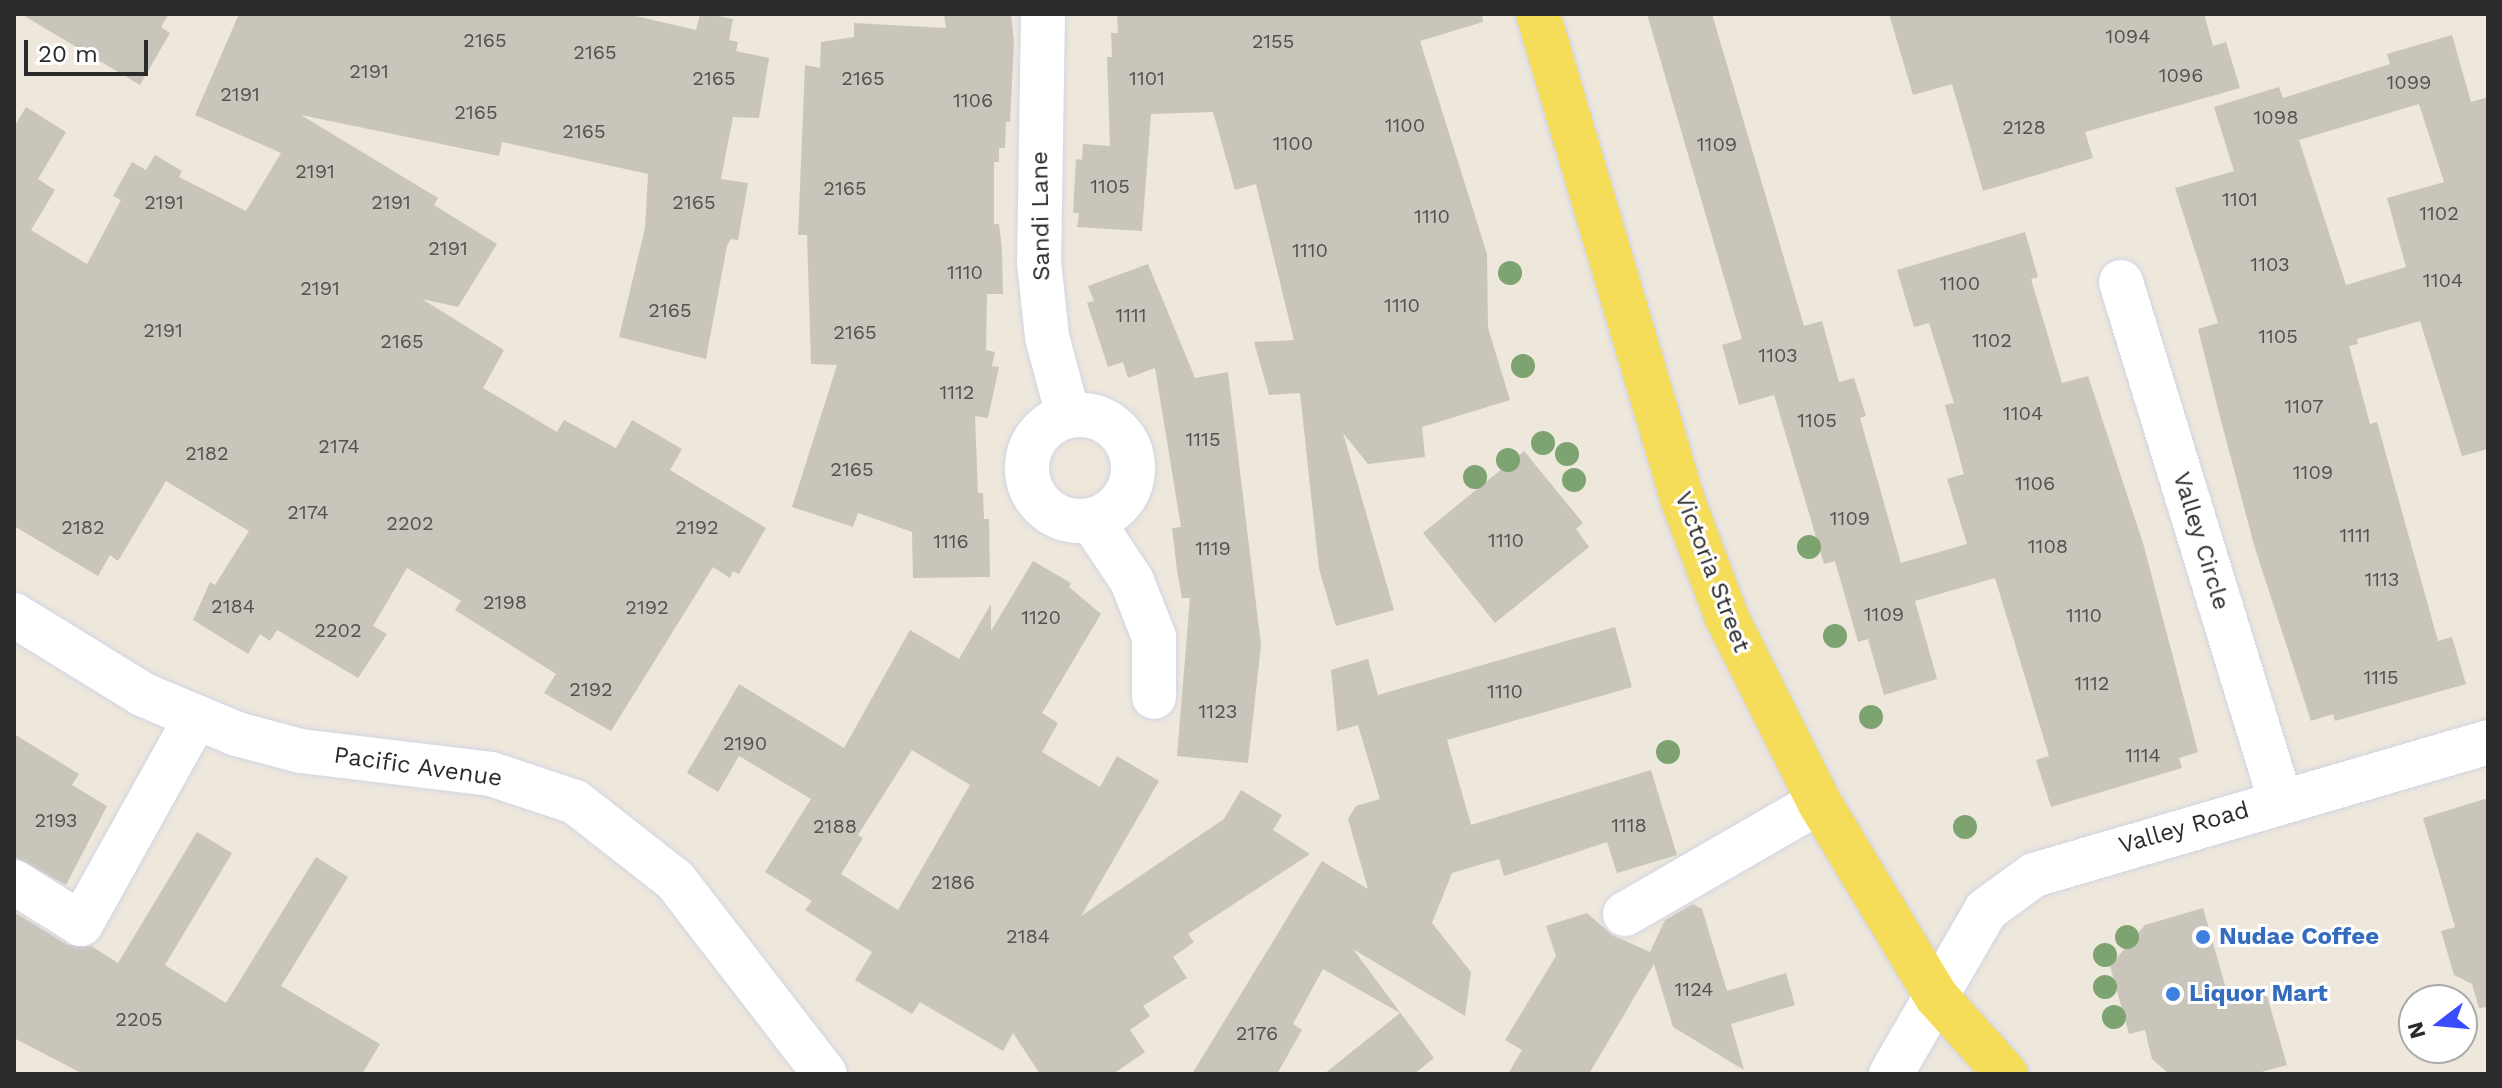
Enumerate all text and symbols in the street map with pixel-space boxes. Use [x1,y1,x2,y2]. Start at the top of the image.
scale bar [28,24,152,74]
house number: 1094 [2106,24,2150,48]
house number: 2165 [463,28,507,52]
house number: 2155 [1252,29,1294,53]
text: 20 m [38,40,98,68]
house number: 2165 [573,40,617,64]
house number: 2191 [349,59,389,83]
house number: 1096 [2159,63,2203,87]
house number: 2165 [692,66,736,90]
house number: 2165 [841,66,885,90]
house number: 1101 [1129,66,1165,90]
house number: 1099 [2387,70,2431,94]
house number: 2191 [220,82,260,106]
house number: 1106 [953,88,993,112]
house number: 2165 [454,100,498,124]
house number: 1098 [2254,105,2298,129]
house number: 1100 [1385,113,1425,137]
house number: 2128 [2002,115,2046,139]
house number: 2165 [562,119,606,143]
house number: 1100 [1273,131,1313,155]
house number: 1109 [1697,132,1737,156]
street label: Sandi Lane [1025,151,1057,281]
house number: 2191 [295,159,335,183]
house number: 1105 [1090,174,1130,198]
house number: 2165 [823,176,867,200]
house number: 1101 [2222,187,2258,211]
house number: 2191 [144,190,184,214]
house number: 2191 [371,190,411,214]
house number: 2165 [672,190,716,214]
house number: 1102 [2419,201,2459,225]
house number: 1110 [1414,204,1450,228]
house number: 2191 [428,236,468,260]
house number: 1110 [1292,238,1328,262]
house number: 1103 [2250,252,2290,276]
house number: 1110 [947,260,983,284]
house number: 1104 [2423,268,2463,292]
house number: 1100 [1940,271,1980,295]
house number: 2191 [300,276,340,300]
house number: 1110 [1384,293,1420,317]
house number: 2165 [648,298,692,322]
house number: 1111 [1115,303,1147,327]
house number: 2191 [143,318,183,342]
house number: 2165 [833,320,877,344]
house number: 1105 [2258,324,2298,348]
house number: 1102 [1972,328,2012,352]
house number: 2165 [380,329,424,353]
house number: 1103 [1758,343,1798,367]
house number: 1112 [939,380,975,404]
house number: 1107 [2285,394,2323,418]
house number: 1104 [2003,401,2043,425]
house number: 1105 [1797,408,1837,432]
house number: 1115 [1185,427,1221,451]
house number: 2174 [318,434,360,458]
house number: 2182 [185,441,229,465]
house number: 2165 [830,457,874,481]
house number: 1109 [2293,460,2333,484]
street label: Valley Circle [2166,468,2236,614]
house number: 1106 [2015,471,2055,495]
street label: Victoria Street [1668,487,1756,657]
house number: 2174 [287,500,329,524]
house number: 1109 [1830,506,1870,530]
house number: 2202 [386,511,434,535]
house number: 2182 [61,515,105,539]
house number: 2192 [675,515,719,539]
house number: 1111 [2339,523,2371,547]
house number: 1110 [1488,528,1524,552]
house number: 1116 [933,529,969,553]
house number: 1108 [2028,534,2068,558]
house number: 1119 [1195,536,1231,560]
house number: 1113 [2364,567,2400,591]
house number: 2198 [483,590,527,614]
house number: 2184 [211,594,255,618]
house number: 2192 [625,595,669,619]
house number: 1109 [1864,602,1904,626]
house number: 1110 [2066,603,2102,627]
house number: 1120 [1021,605,1061,629]
house number: 2202 [314,618,362,642]
house number: 1115 [2363,665,2399,689]
house number: 1112 [2074,671,2110,695]
house number: 2192 [569,677,613,701]
house number: 1110 [1487,679,1523,703]
house number: 1123 [1199,699,1237,723]
house number: 2190 [723,731,767,755]
street label: Pacific Avenue [332,741,504,793]
house number: 1114 [2125,743,2161,767]
street label: Valley Road [2115,796,2253,860]
house number: 2193 [34,808,78,832]
house number: 1118 [1611,813,1647,837]
house number: 2188 [813,814,857,838]
house number: 2186 [931,870,975,894]
place label: Nudae Coffee [2219,923,2379,951]
house number: 2184 [1006,924,1050,948]
marker: Nudae Coffee [2194,928,2212,946]
house number: 1124 [1675,977,1713,1001]
place label: Liquor Mart [2189,980,2328,1008]
north arrow [2398,984,2478,1064]
marker: Liquor Mart [2164,985,2182,1003]
house number: 2205 [115,1007,163,1031]
text: N [2402,1019,2431,1041]
house number: 2176 [1236,1021,1278,1045]

